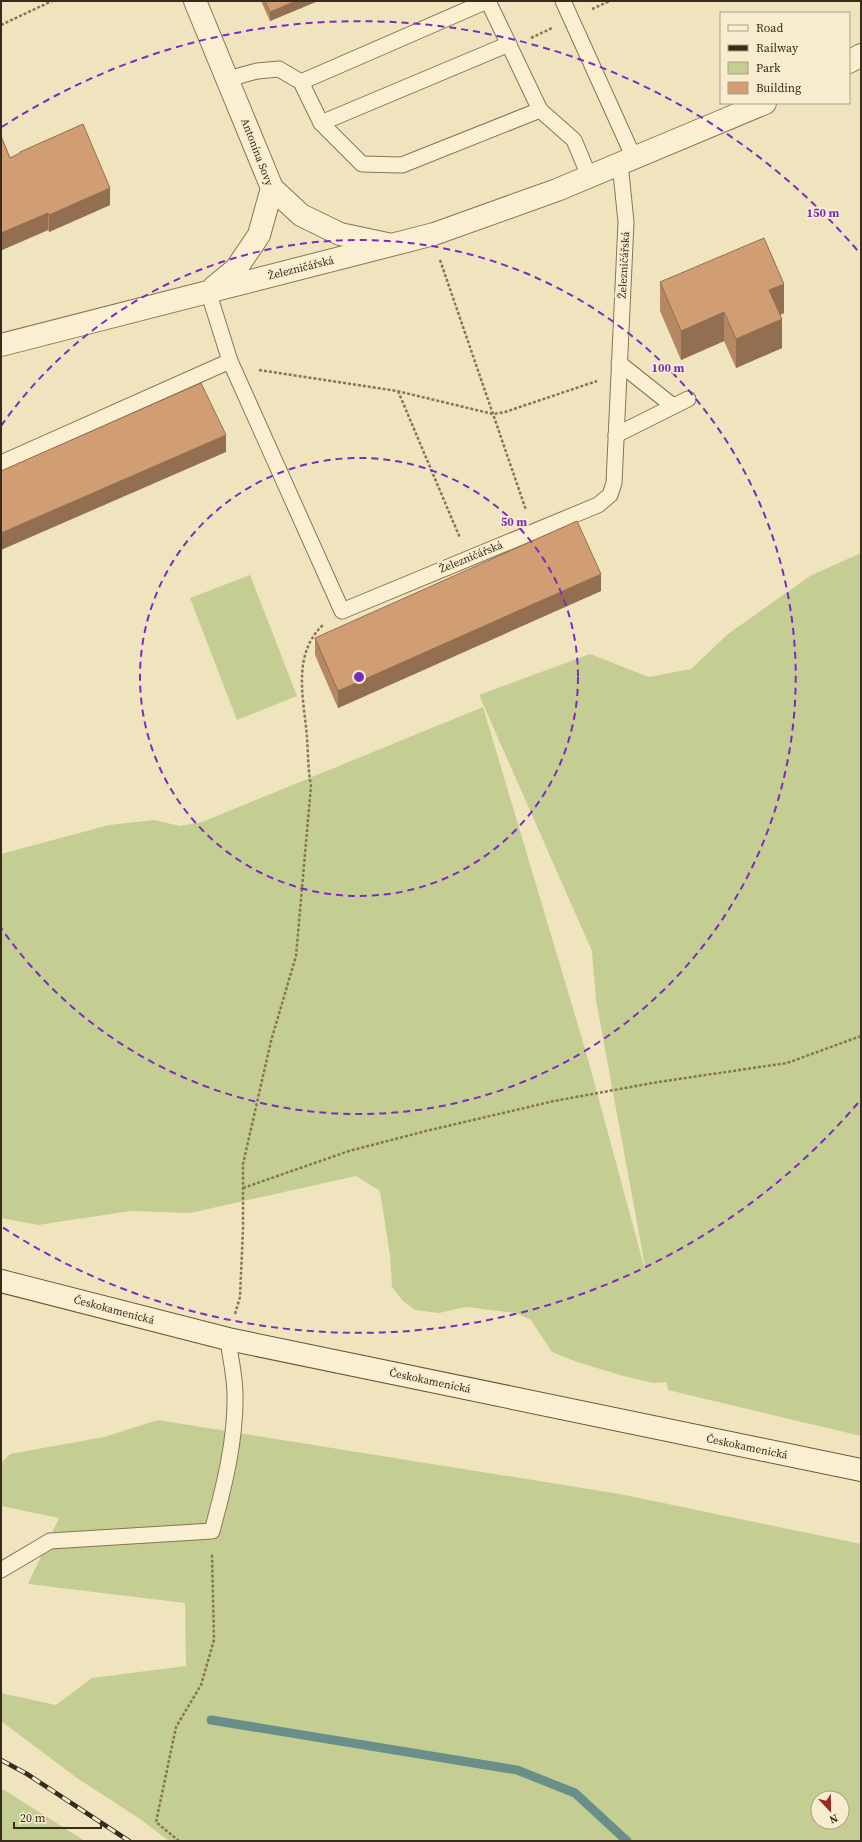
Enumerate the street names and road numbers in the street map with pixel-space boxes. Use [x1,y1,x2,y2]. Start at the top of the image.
street label: Antonína Sovy [237,116,277,188]
street label: Železničářská [615,231,633,299]
street label: Železničářská [267,253,336,283]
street label: Železničářská [437,537,505,577]
street label: Českokamenická [72,1292,156,1328]
street label: Českokamenická [388,1365,472,1397]
street label: Českokamenická [705,1431,789,1463]

